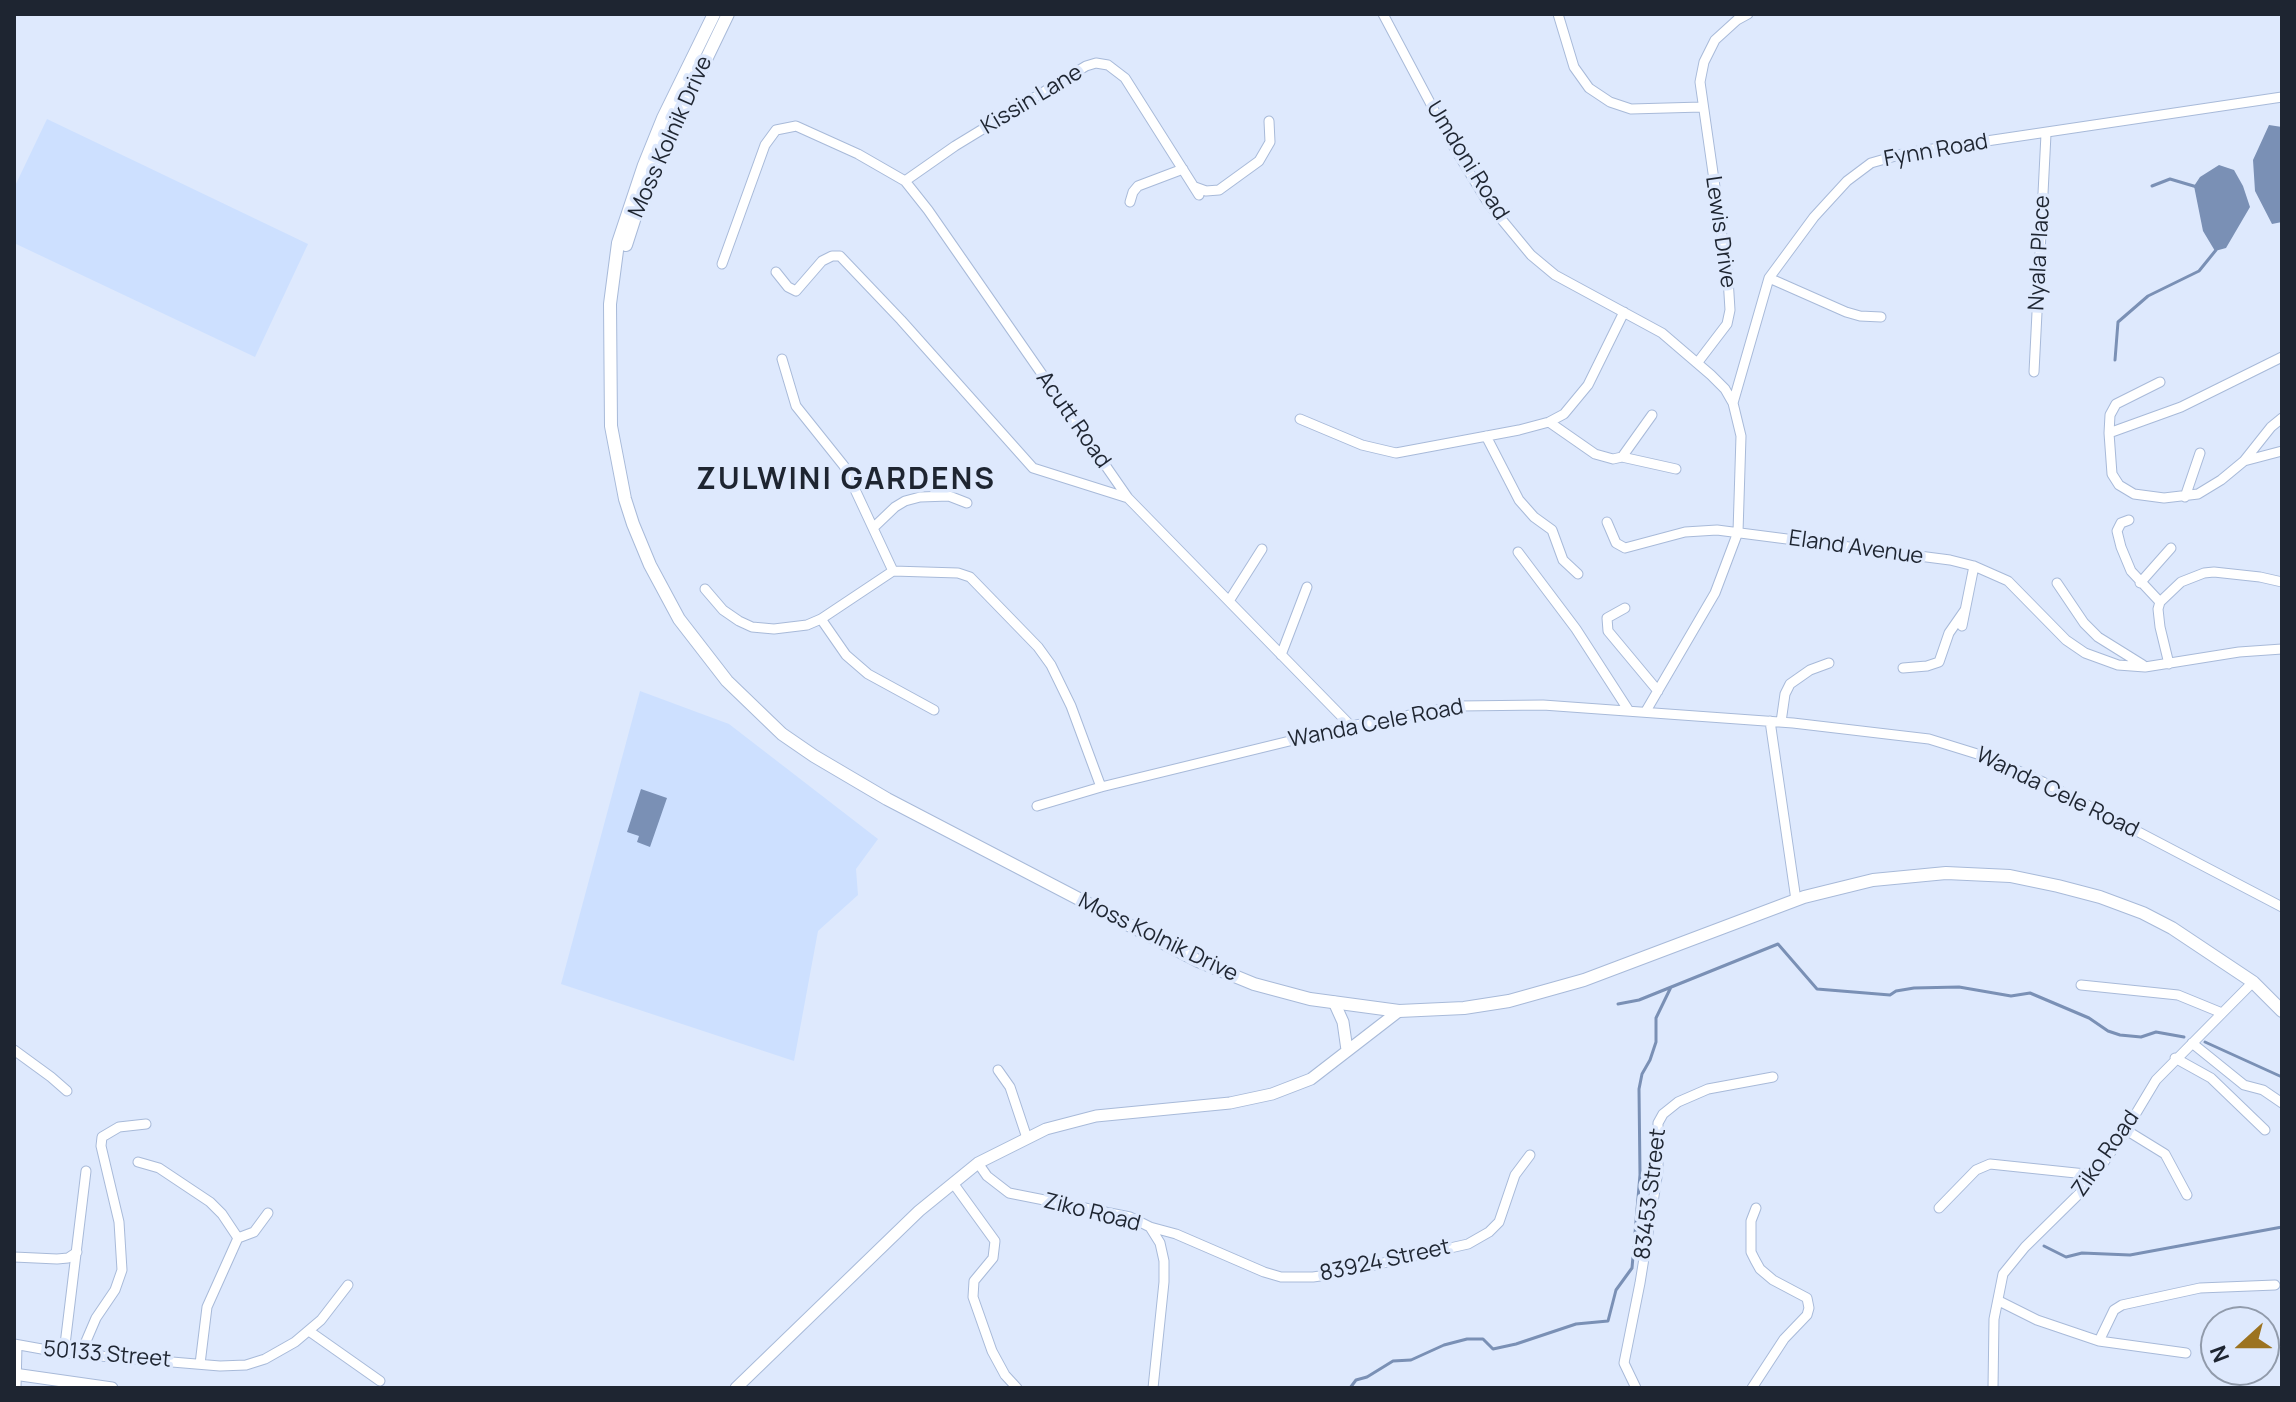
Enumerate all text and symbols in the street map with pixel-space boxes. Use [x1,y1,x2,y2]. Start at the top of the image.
street label: Moss Kolnik Drive [624,52,718,222]
street label: Kissin Lane [977,60,1087,140]
street label: Umdoni Road [1420,97,1514,225]
street label: Fynn Road [1882,129,1990,173]
street label: Lewis Drive [1699,174,1741,290]
street label: Nyala Place [2024,195,2056,311]
street label: Acutt Road [1030,367,1116,473]
district label: ZULWINI GARDENS [696,463,996,499]
street label: Eland Avenue [1787,525,1925,571]
street label: Wanda Cele Road [1286,694,1466,754]
street label: Wanda Cele Road [1971,742,2143,844]
street label: Moss Kolnik Drive [1074,888,1242,988]
street label: Ziko Road [2067,1106,2145,1202]
street label: 83453 Street [1630,1127,1672,1261]
street label: Ziko Road [1041,1188,1143,1238]
street label: 83924 Street [1317,1234,1453,1288]
north arrow [2200,1306,2280,1386]
street label: 50133 Street [42,1336,172,1374]
text: N [2203,1341,2236,1367]

